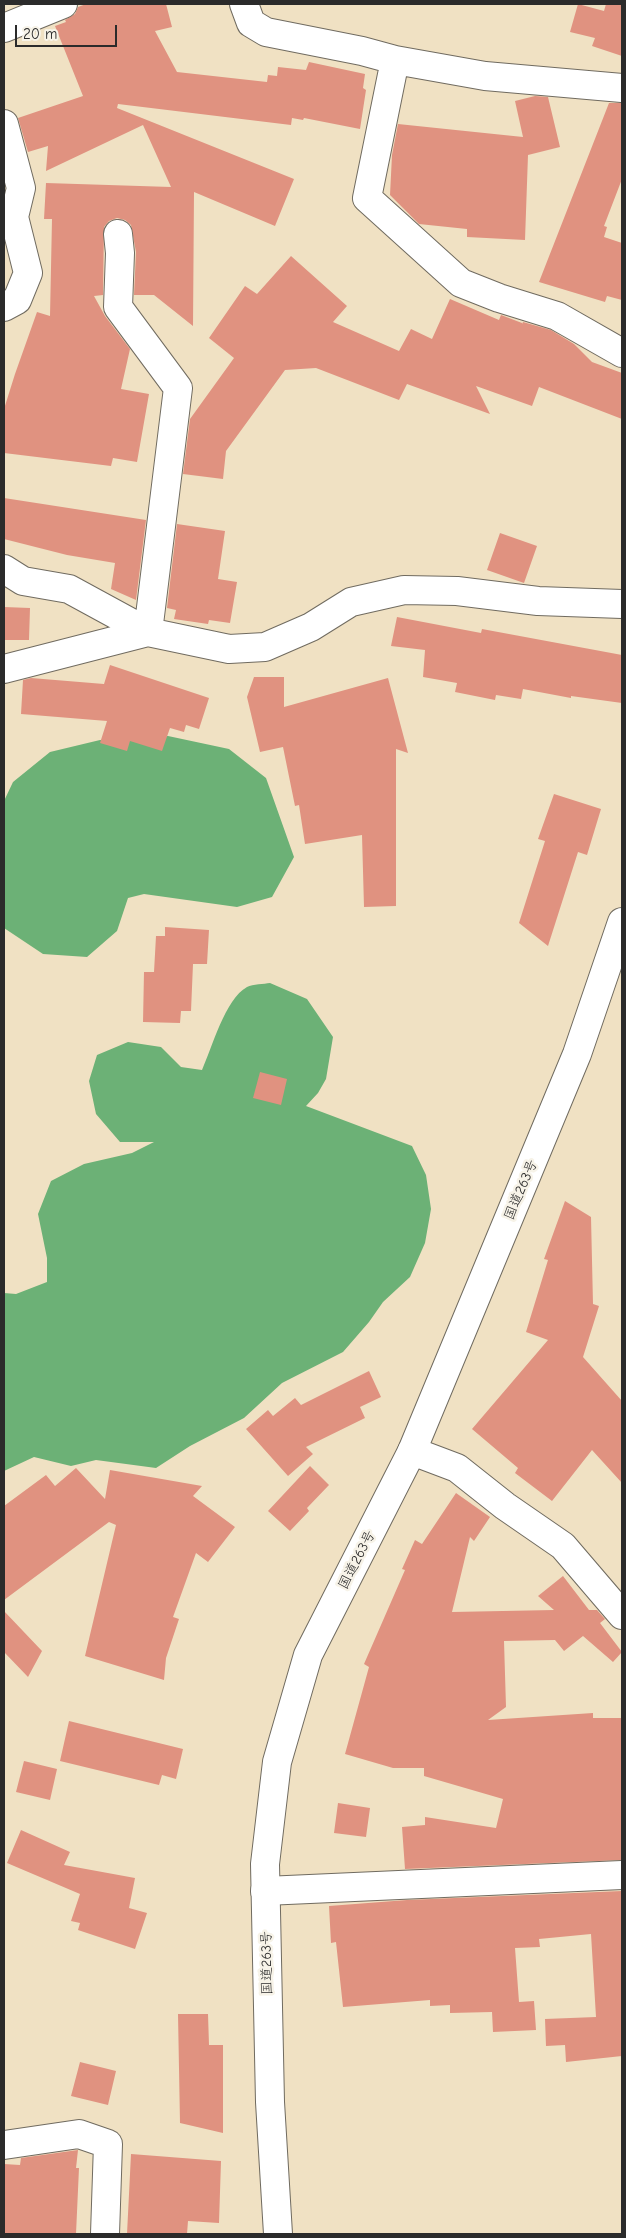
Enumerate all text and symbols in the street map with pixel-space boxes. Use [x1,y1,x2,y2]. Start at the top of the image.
scale bar [18,15,120,47]
text: 20 m [23,25,57,43]
street label: 国道263号 [501,1157,541,1223]
street label: 国道263号 [335,1528,379,1592]
street label: 国道263号 [258,1931,276,1995]

